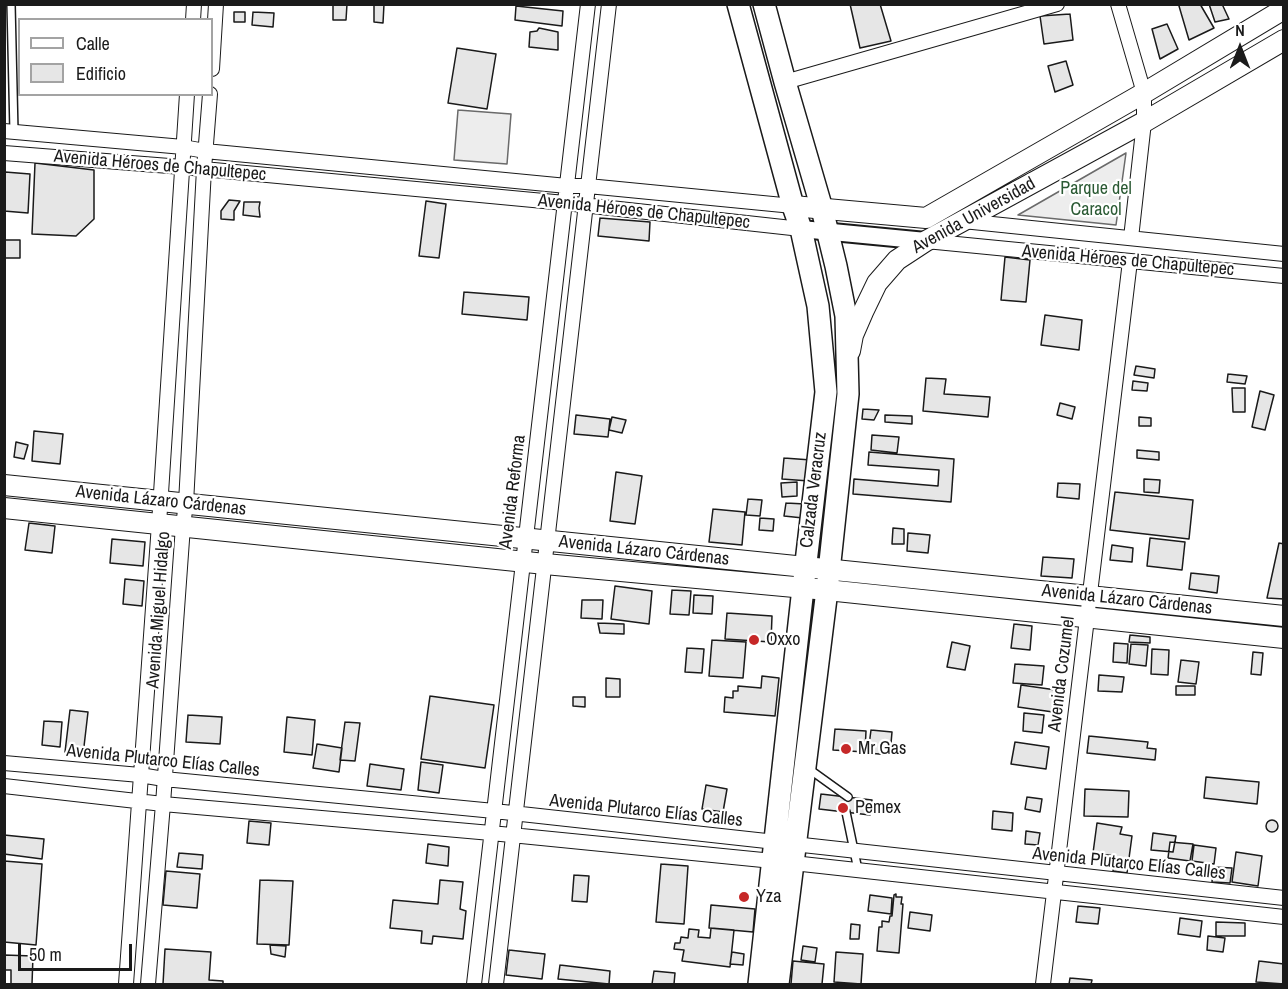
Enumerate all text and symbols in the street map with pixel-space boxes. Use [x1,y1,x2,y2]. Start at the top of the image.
legend [18,18,213,96]
north arrow [1210,18,1270,78]
text: N [1235,19,1245,41]
text: Calle [76,31,110,56]
text: Edificio [76,61,126,86]
street label: Avenida Héroes de Chapultepec [53,146,267,186]
street label: Avenida Universidad [909,173,1039,259]
park label: Parque del Caracol [1060,178,1132,220]
street label: Avenida Héroes de Chapultepec [537,190,751,234]
street label: Avenida Héroes de Chapultepec [1021,241,1235,281]
street label: Calzada Veracruz [796,431,832,549]
street label: Avenida Reforma [495,434,531,550]
street label: Avenida Lázaro Cárdenas [75,481,247,521]
street label: Avenida Miguel Hidalgo [143,531,175,689]
street label: Avenida Lázaro Cárdenas [558,531,730,571]
street label: Avenida Lázaro Cárdenas [1041,580,1213,620]
street label: Avenida Cozumel [1044,615,1080,733]
place label: Oxxo [766,629,800,651]
marker: Oxxo [747,633,761,647]
place label: Mr Gas [858,738,906,760]
street label: Avenida Plutarco Elías Calles [65,740,261,782]
marker: Mr Gas [839,742,853,756]
street label: Avenida Plutarco Elías Calles [548,790,744,832]
place label: Pemex [855,797,901,819]
marker: Pemex [836,801,850,815]
street label: Avenida Plutarco Elías Calles [1031,843,1227,885]
place label: Yza [756,886,781,908]
marker: Yza [737,890,751,904]
scale bar [21,932,135,970]
text: 50 m [29,942,62,967]

